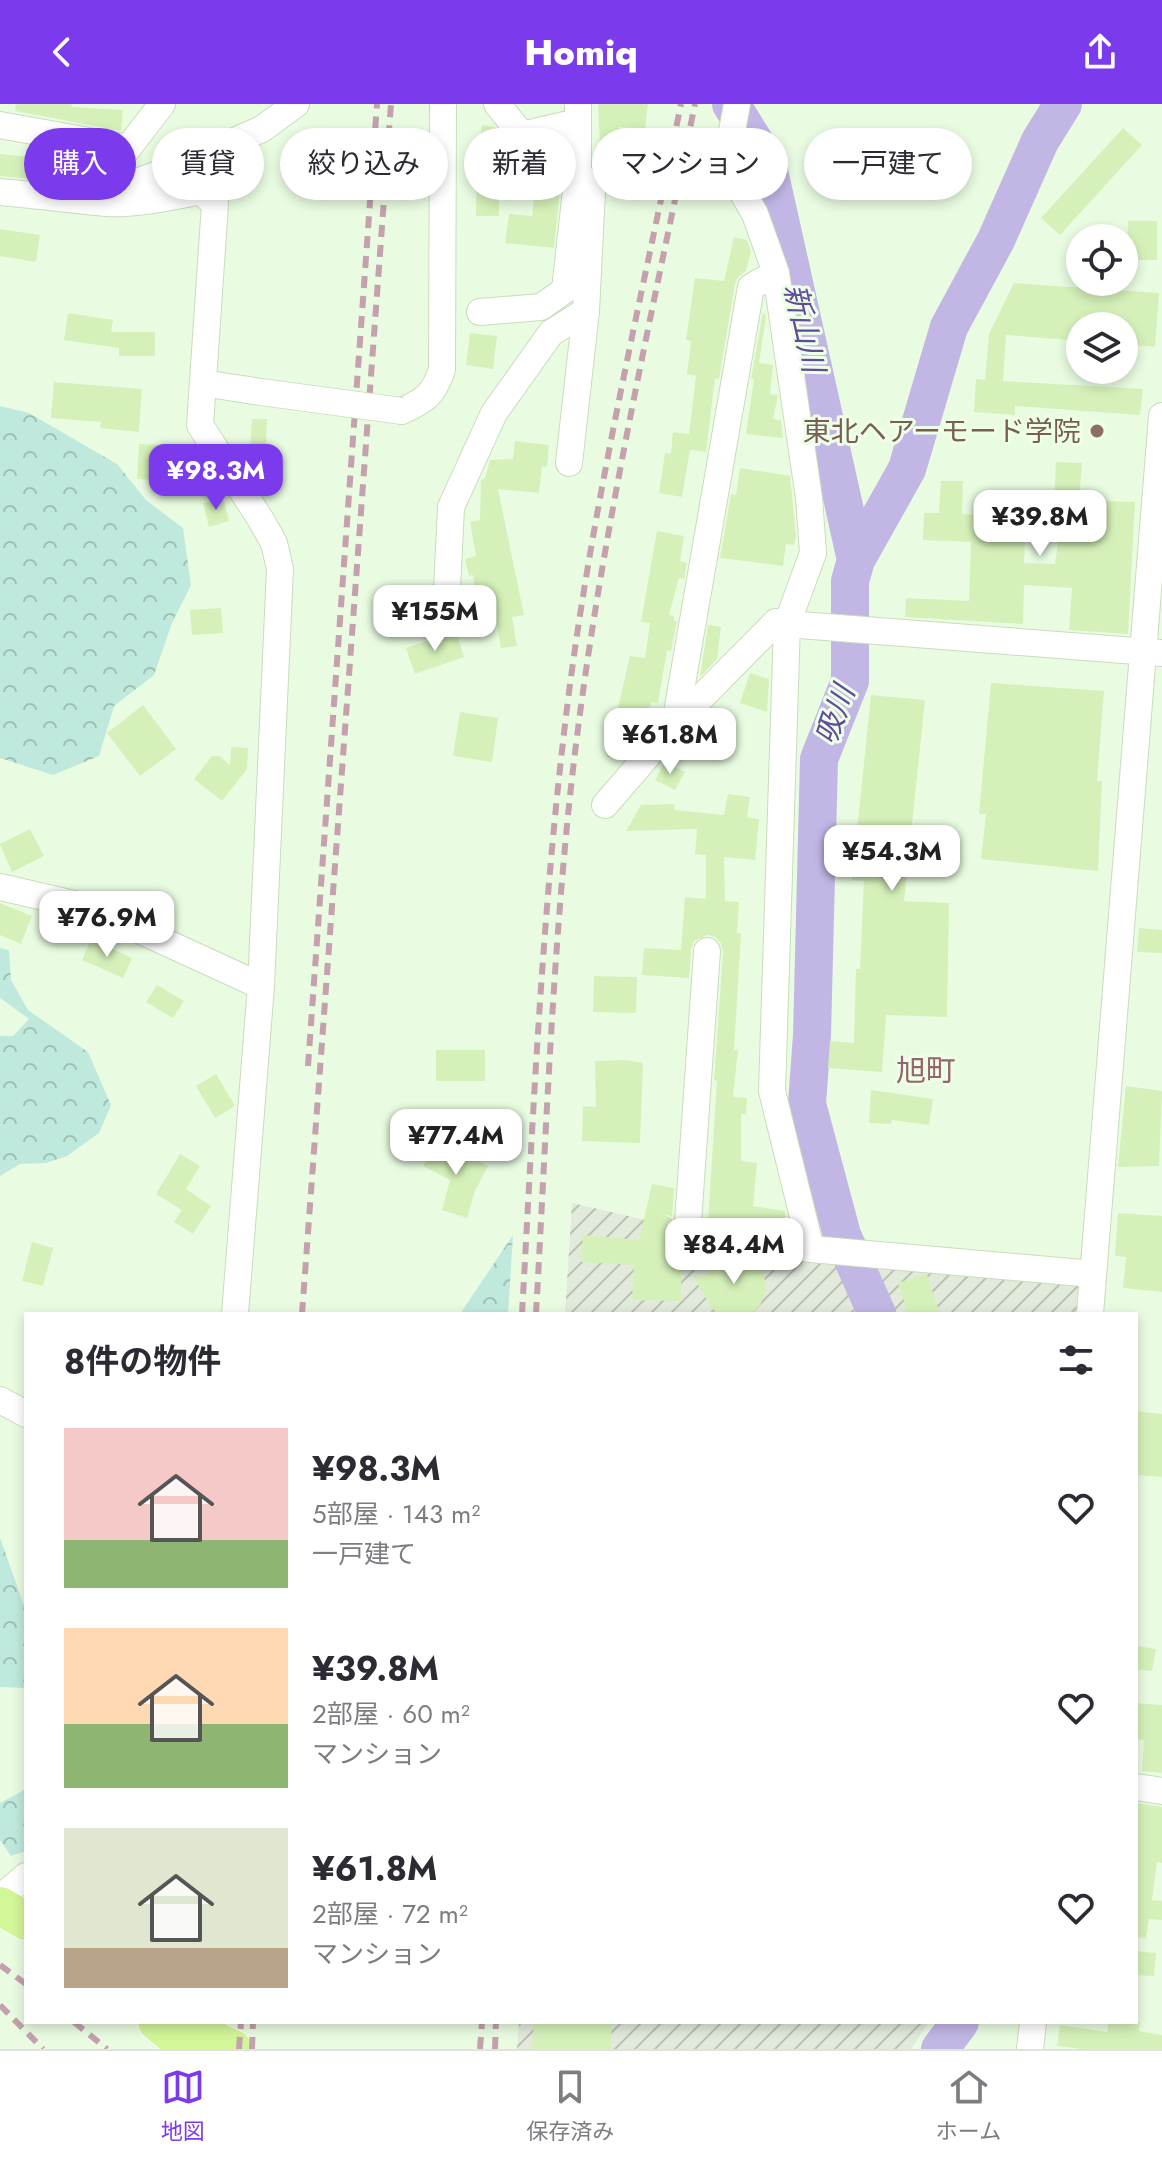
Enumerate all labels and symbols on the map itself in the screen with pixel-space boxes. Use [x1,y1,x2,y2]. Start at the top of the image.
water label: 新山川 [773,279,836,379]
place label: 東北ヘアーモード学院 [803,411,1081,452]
marker: 東北ヘアーモード学院 [1088,422,1106,440]
pin: ¥98.3M [151,444,281,512]
pin: ¥39.8M [975,490,1105,558]
pin: ¥155M [379,585,491,653]
water label: 吸川 [804,676,866,750]
pin: ¥61.8M [605,708,735,776]
pin: ¥54.3M [827,825,957,893]
pin: ¥76.9M [42,891,172,959]
district label: 旭町 [896,1049,956,1092]
pin: ¥77.4M [391,1109,521,1177]
pin: ¥84.4M [669,1218,799,1286]

